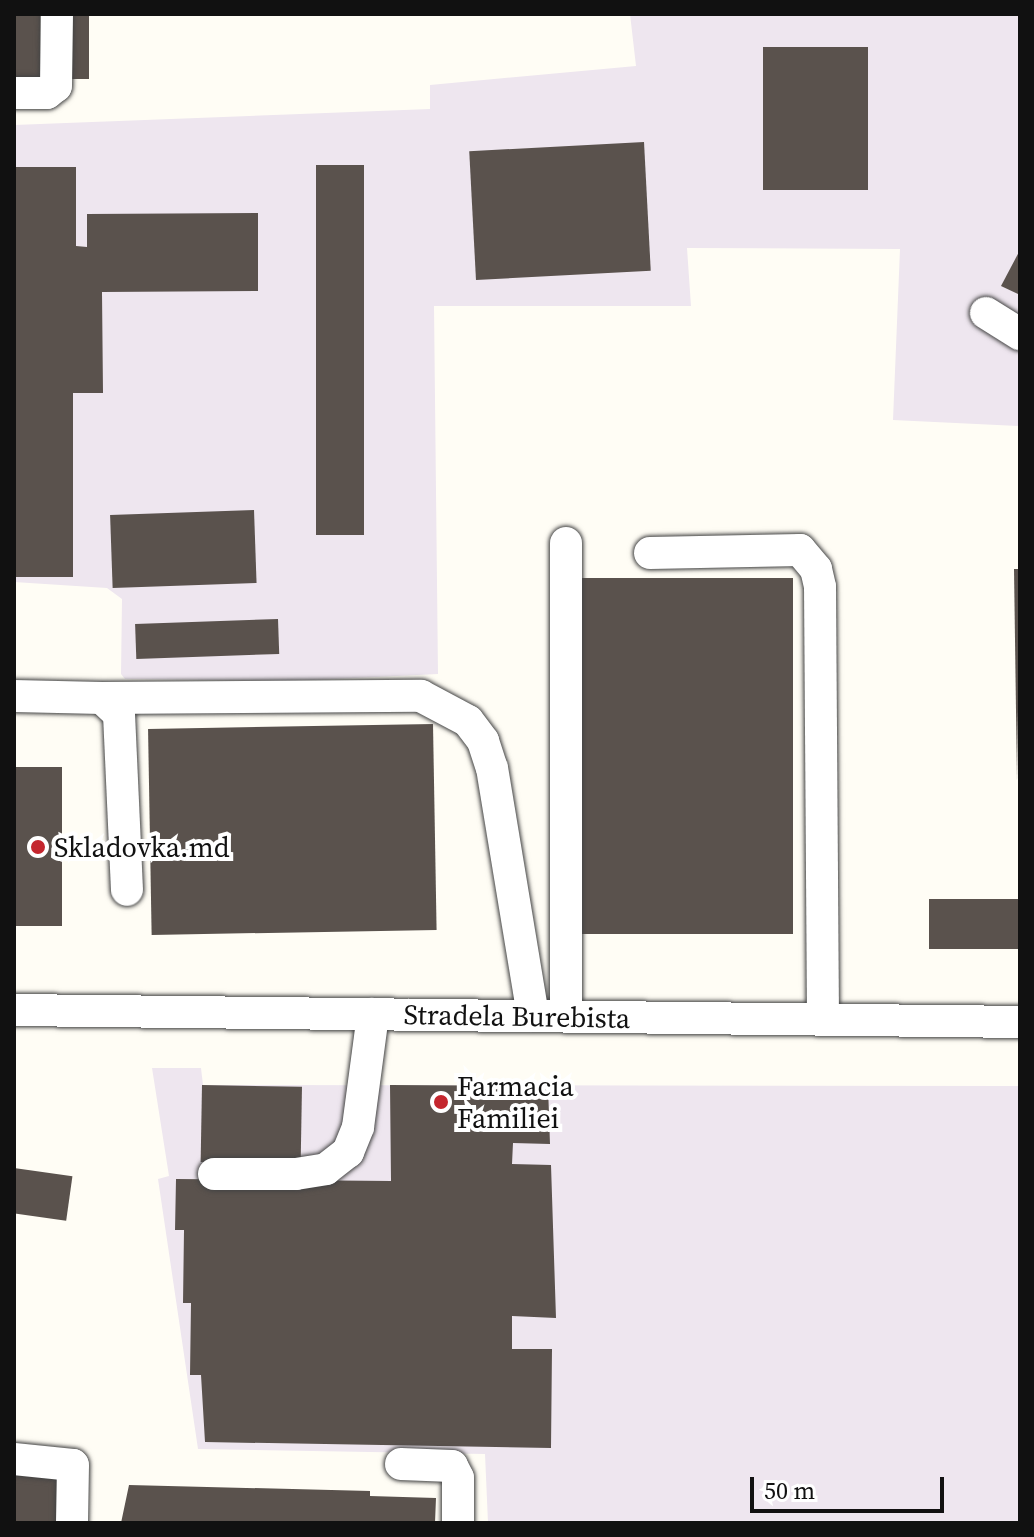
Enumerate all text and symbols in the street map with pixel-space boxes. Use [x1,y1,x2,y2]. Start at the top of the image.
place label: Skladovka.md [54,830,230,864]
marker: Skladovka.md [29,838,47,856]
street label: Stradela Burebista [403,997,631,1035]
place label: Farmacia Familiei [457,1069,574,1135]
marker: Farmacia Familiei [432,1093,450,1111]
scale bar [754,1461,948,1511]
text: 50 m [764,1474,815,1507]

